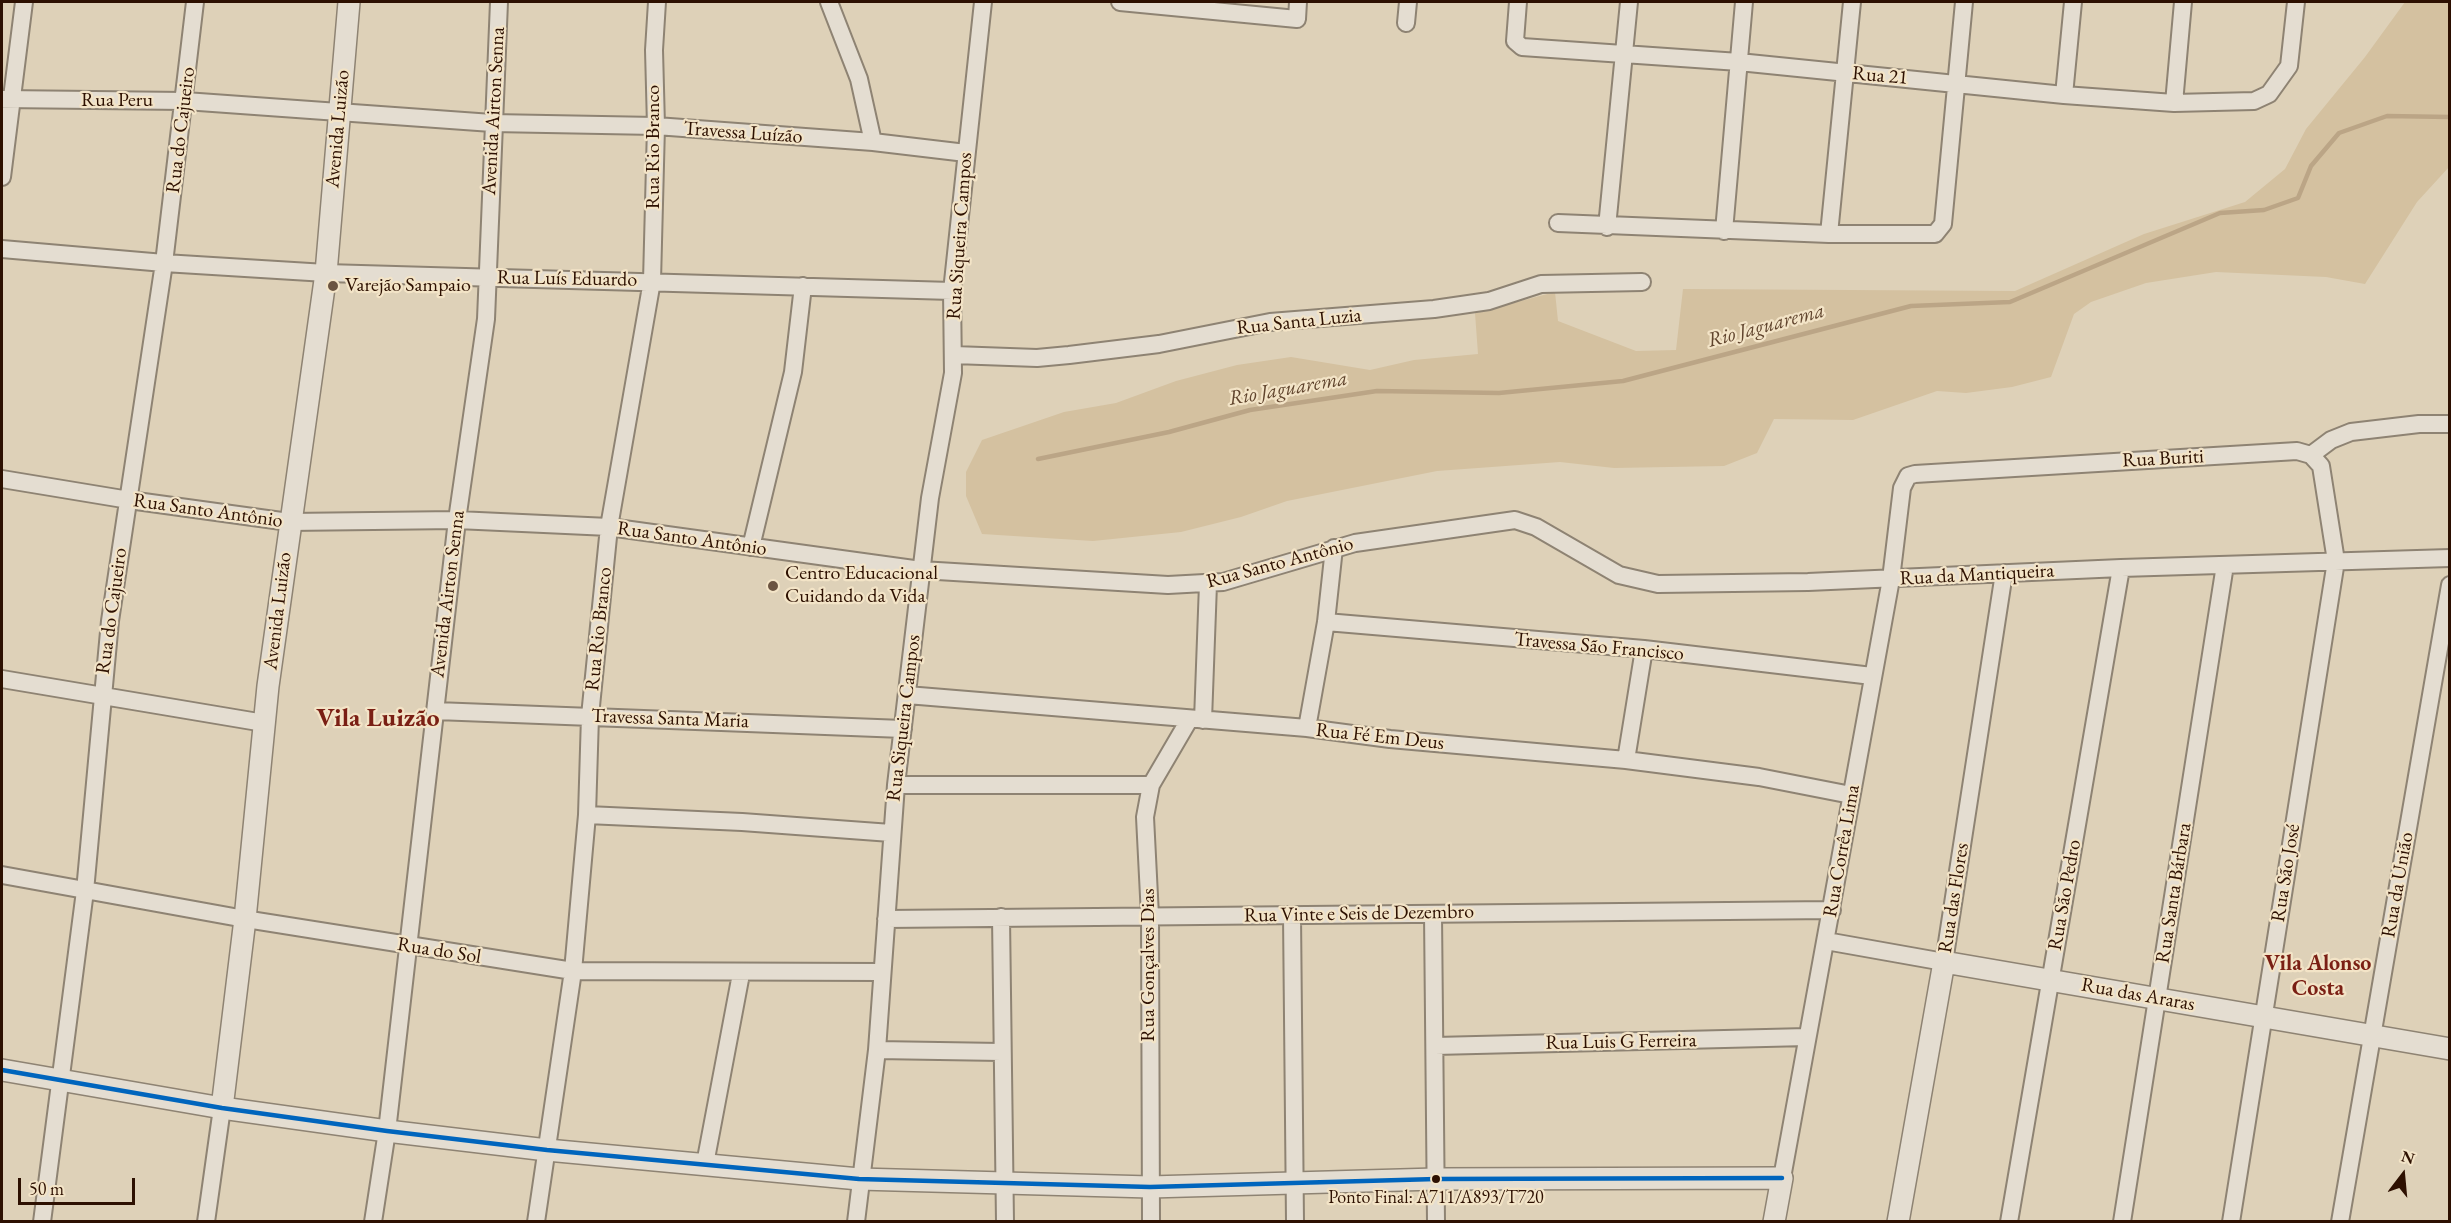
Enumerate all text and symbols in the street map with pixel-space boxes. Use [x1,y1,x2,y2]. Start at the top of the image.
street label: Avenida Airton Senna [478,26,510,196]
street label: Rua 21 [1851,62,1909,90]
street label: Rua do Cajueiro [161,65,201,195]
street label: Avenida Luizão [321,69,355,189]
street label: Rua Rio Branco [642,85,666,209]
street label: Rua Peru [81,89,153,113]
street label: Travessa Luízão [683,117,803,149]
street label: Rua Siqueira Campos [942,151,978,321]
street label: Rua Luís Eduardo [497,266,637,292]
place label: Varejão Sampaio [345,274,471,298]
marker: Varejão Sampaio [326,279,340,293]
water label: Rio Jaguarema [1705,298,1827,354]
street label: Rua Santa Luzia [1235,304,1363,340]
water label: Rio Jaguarema [1227,366,1349,412]
street label: Rua Buriti [2122,445,2204,473]
street label: Rua Santo Antônio [132,489,284,533]
street label: Avenida Airton Senna [426,509,470,679]
street label: Rua Santo Antônio [616,517,768,561]
street label: Rua Santo Antônio [1204,532,1356,594]
street label: Rua do Cajueiro [91,546,133,676]
street label: Avenida Luizão [259,551,297,671]
street label: Rua da Mantiqueira [1899,559,2055,591]
place label: Centro Educacional Cuidando da Vida [785,562,938,609]
street label: Rua Rio Branco [581,566,617,692]
marker: Centro Educacional Cuidando da Vida [766,579,780,593]
street label: Travessa São Francisco [1513,628,1685,666]
street label: Rua Siqueira Campos [882,633,926,803]
district label: Vila Luizão [316,703,440,735]
street label: Travessa Santa Maria [591,704,749,734]
street label: Rua Fé Em Deus [1315,718,1445,756]
street label: Rua Corrêa Lima [1819,783,1865,919]
street label: Rua Santa Bárbara [2151,821,2197,965]
street label: Rua São José [2266,822,2306,924]
street label: Rua da União [2377,830,2419,940]
street label: Rua São Pedro [2043,838,2087,952]
street label: Rua das Flores [1933,841,1975,955]
street label: Rua Gonçalves Dias [1137,888,1161,1042]
street label: Rua Vinte e Seis de Dezembro [1244,900,1474,928]
street label: Rua do Sol [395,933,483,969]
district label: Vila Alonso Costa [2265,951,2371,1002]
street label: Rua das Araras [2079,973,2197,1017]
street label: Rua Luis G Ferreira [1545,1029,1697,1055]
north arrow [2373,1145,2433,1205]
text: N [2399,1145,2417,1169]
scale bar [21,1166,138,1204]
marker: Ponto Final: A711/A893/T720 [1430,1173,1442,1185]
text: 50 m [29,1177,64,1200]
place label: Ponto Final: A711/A893/T720 [1328,1187,1544,1209]

